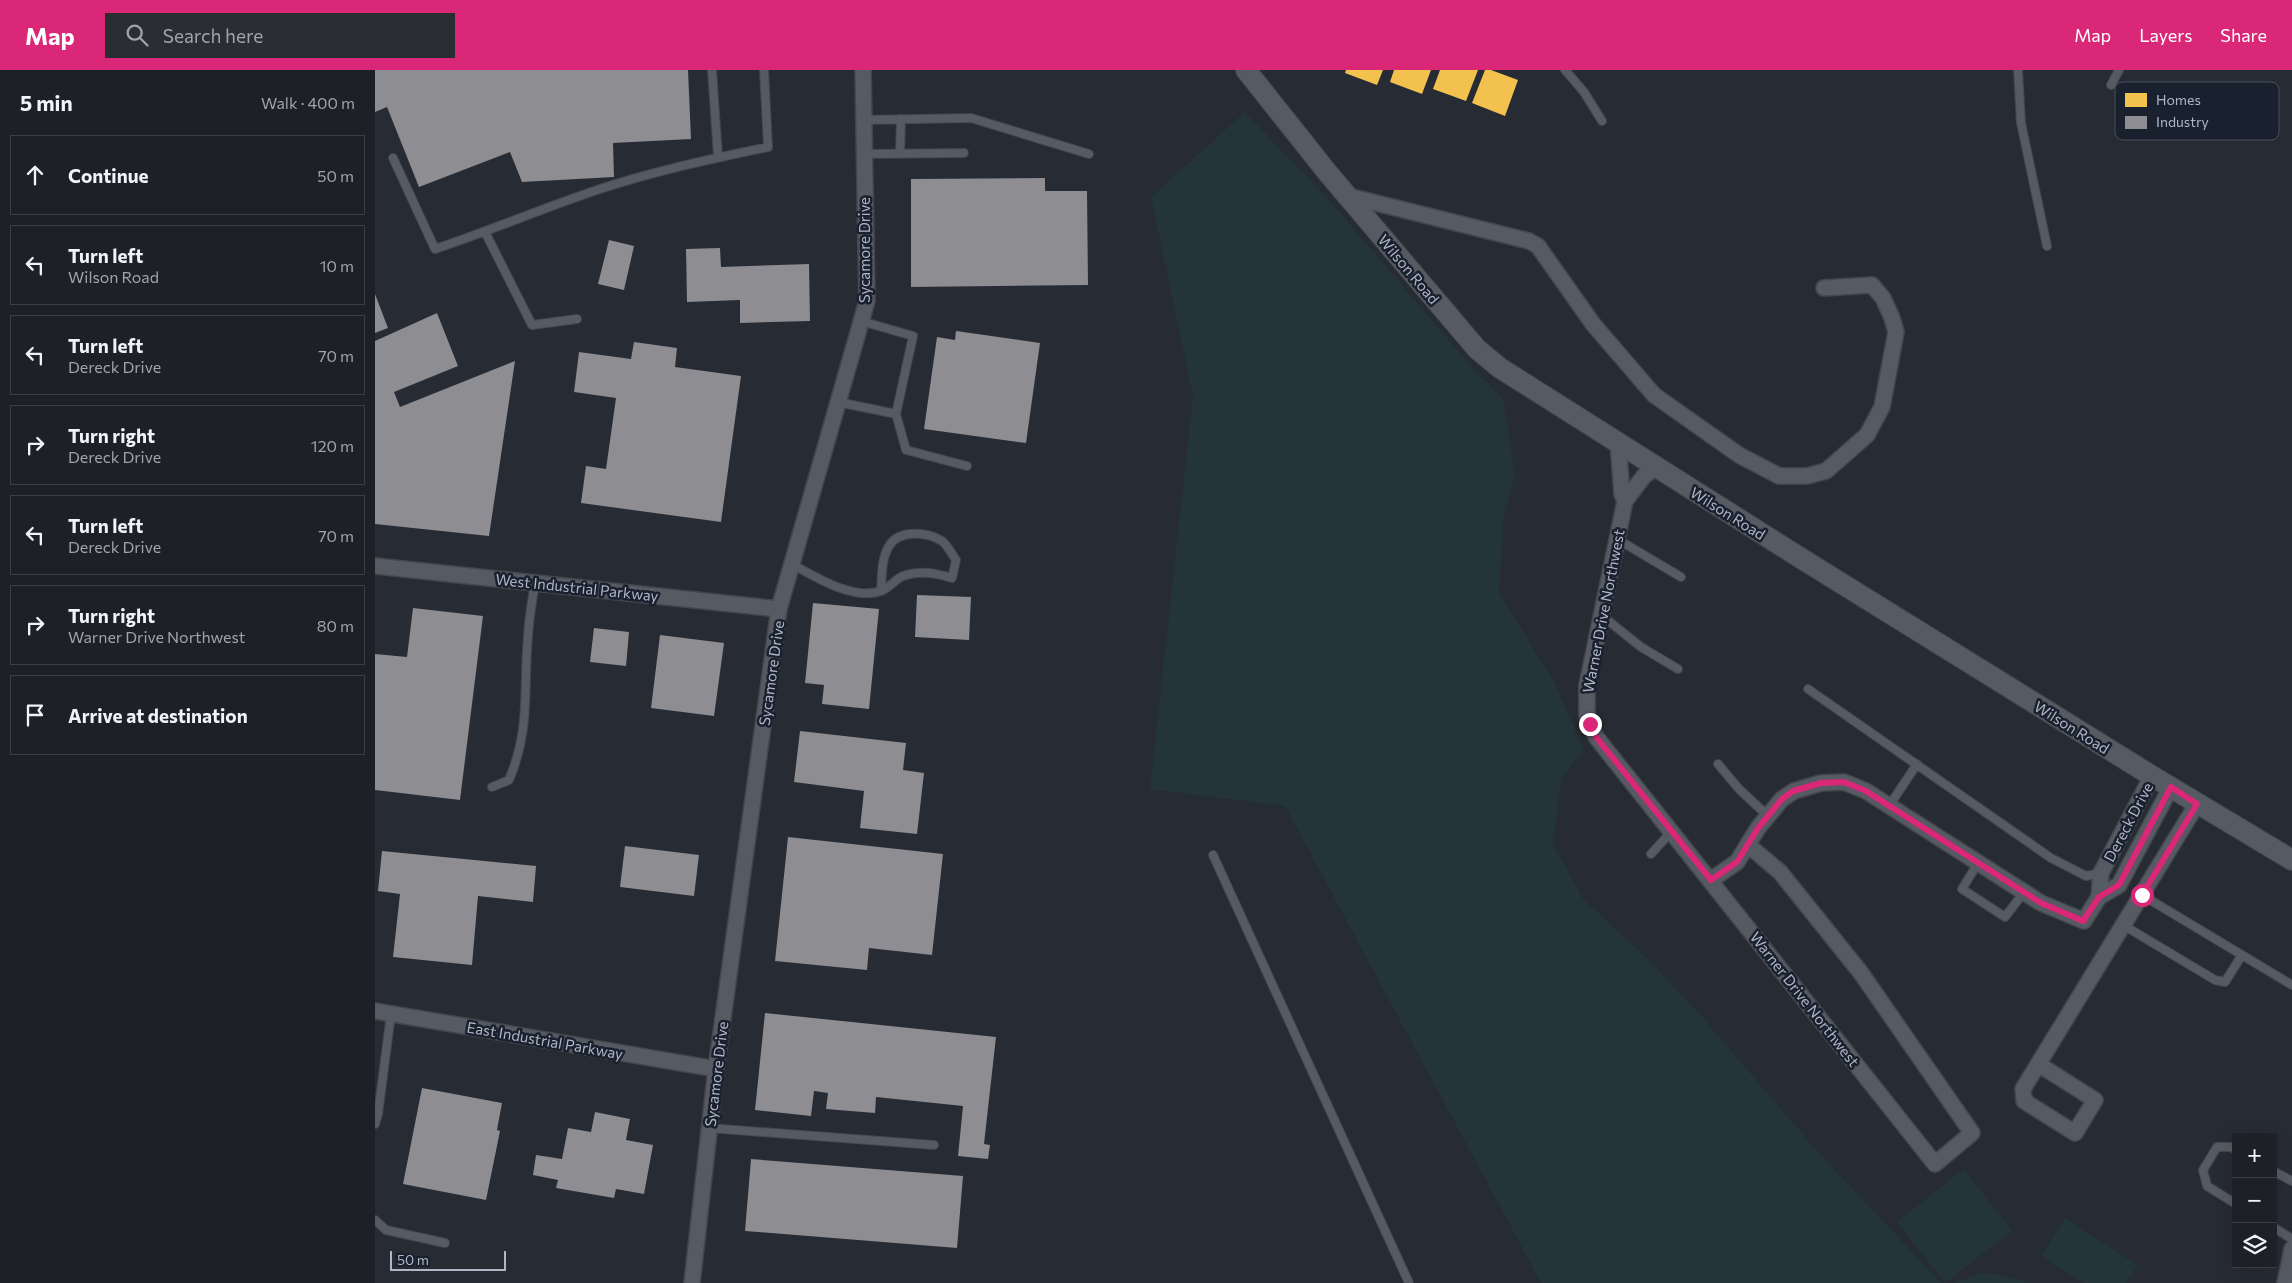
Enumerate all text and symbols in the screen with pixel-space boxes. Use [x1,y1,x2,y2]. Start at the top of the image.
search box [105,13,455,58]
text: Map [25,21,75,50]
icon: search [123,21,151,49]
text: Search here [163,24,263,47]
text: Map [2074,24,2111,46]
text: Layers [2139,24,2192,46]
text: Share [2220,24,2267,46]
legend [2115,82,2279,140]
text: 5 min [20,90,73,115]
text: Homes [2156,91,2201,108]
text: Walk · 400 m [261,93,355,112]
text: Industry [2156,113,2209,130]
icon: ahead [21,161,49,189]
text: Continue [68,164,148,187]
text: 50 m [317,166,354,185]
street label: Sycamore Drive [855,197,873,303]
street label: Wilson Road [1375,231,1443,307]
text: Turn left [68,244,143,267]
icon: left [21,251,49,279]
text: 10 m [320,256,354,275]
text: Wilson Road [68,267,159,286]
text: Turn left [68,334,143,357]
icon: left [21,341,49,369]
text: 70 m [318,346,354,365]
text: Dereck Drive [68,357,161,376]
text: Turn right [68,424,155,447]
icon: right [21,431,49,459]
text: 120 m [311,436,354,455]
text: Dereck Drive [68,447,161,466]
street label: Wilson Road [1687,483,1769,543]
text: Turn left [68,514,143,537]
icon: left [21,521,49,549]
text: 70 m [318,526,354,545]
street label: Warner Drive Northwest [1578,528,1628,694]
text: Dereck Drive [68,537,161,556]
street label: West Industrial Parkway [495,569,660,605]
text: Turn right [68,604,155,627]
icon: right [21,611,49,639]
text: 80 m [317,616,354,635]
street label: Sycamore Drive [755,619,787,727]
text: Warner Drive Northwest [68,627,245,646]
street label: Wilson Road [2031,697,2113,757]
icon: arrive [21,701,49,729]
text: Arrive at destination [68,704,248,727]
route end [1579,713,1602,736]
street label: Dereck Drive [2100,779,2156,865]
route start [2131,884,2154,907]
street label: Warner Drive Northwest [1747,928,1863,1070]
street label: East Industrial Parkway [465,1017,625,1063]
street label: Sycamore Drive [701,1020,731,1128]
map controls [2232,1133,2277,1268]
button: + [2232,1133,2277,1178]
button: − [2232,1178,2277,1223]
button: layers [2232,1223,2277,1268]
scale bar [390,1248,506,1271]
text: 50 m [397,1251,429,1268]

